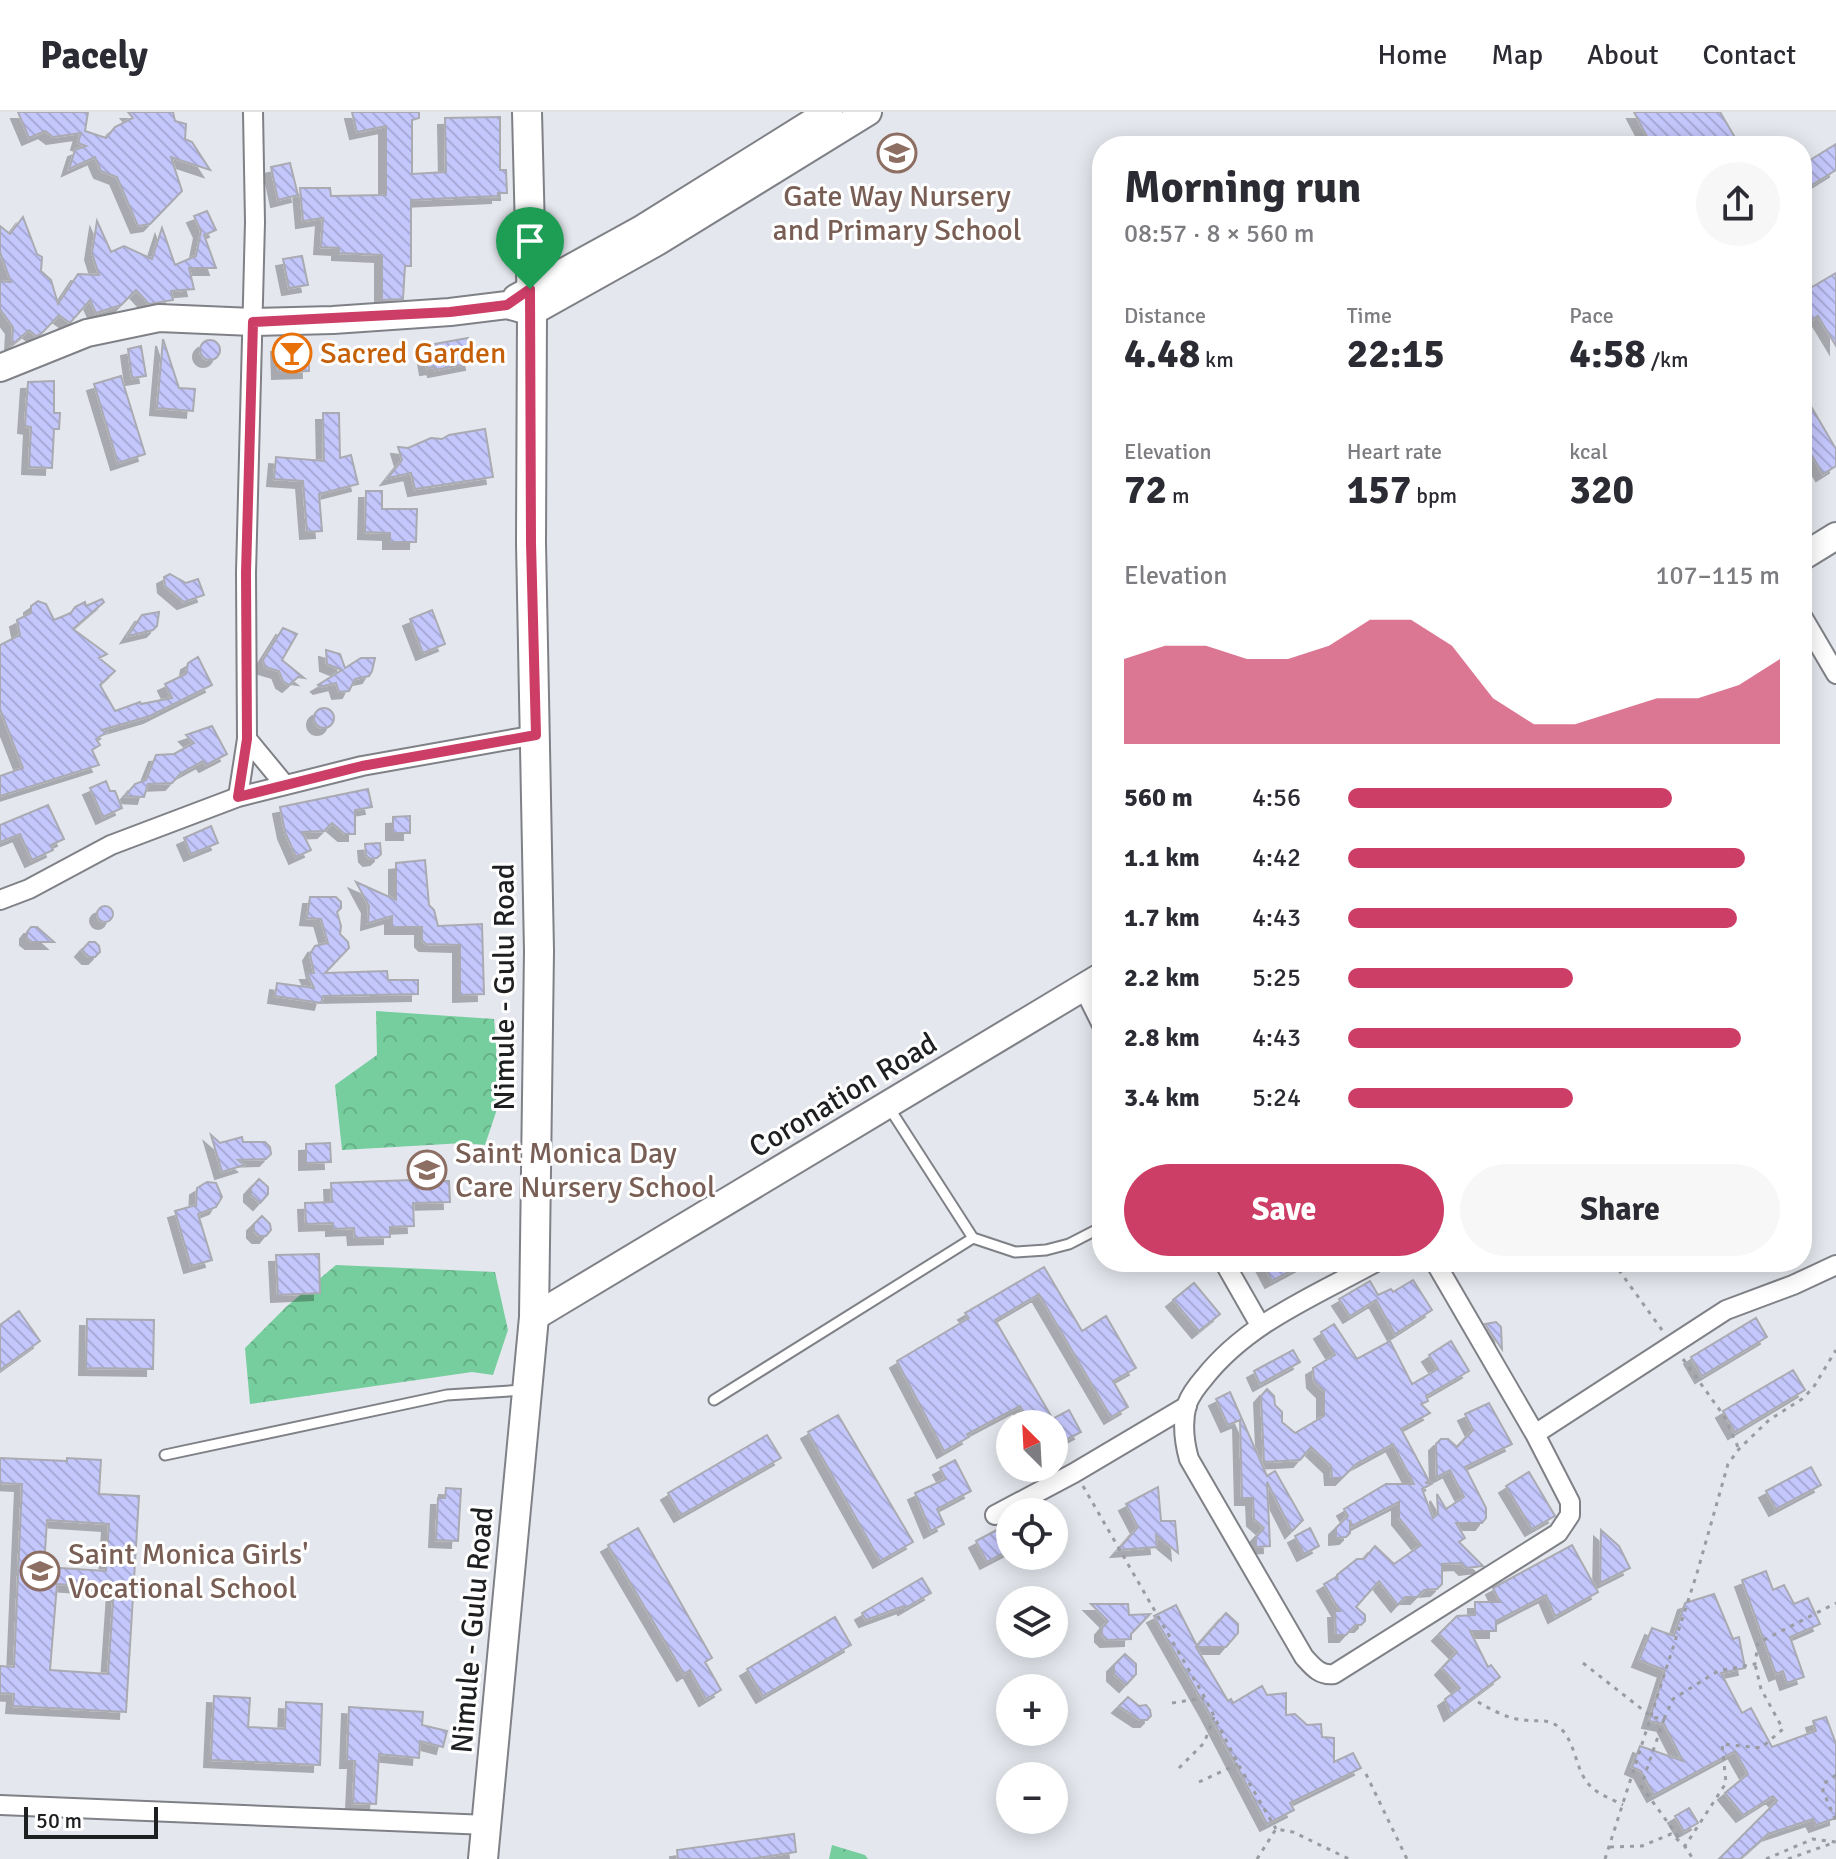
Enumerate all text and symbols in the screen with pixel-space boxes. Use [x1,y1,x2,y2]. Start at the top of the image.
text: Pacely [40,32,148,79]
text: Home [1378,38,1447,72]
text: Map [1491,38,1543,72]
text: About [1587,38,1659,72]
text: Contact [1703,38,1796,72]
school or university icon: Gate Way Nursery and Primary School [876,132,918,174]
text: Morning run [1124,161,1361,215]
button: share [1696,162,1780,246]
place label: Gate Way Nursery and Primary School [772,178,1022,249]
pin [496,207,564,289]
text: 08:57 · 8 × 560 m [1124,218,1315,250]
icon: arrive [508,219,552,263]
text: Distance [1124,302,1206,329]
text: Time [1347,302,1392,329]
text: Pace [1569,302,1614,329]
text: 4.48 [1124,329,1200,379]
text: 22:15 [1347,329,1445,379]
text: 4:58 [1569,329,1646,379]
bar icon: Sacred Garden [271,332,313,374]
place label: Sacred Garden [320,335,506,372]
text: km [1200,346,1234,373]
text: /km [1646,346,1689,373]
text: Elevation [1124,438,1212,465]
text: Heart rate [1347,438,1442,465]
text: kcal [1569,438,1608,465]
text: 72 [1124,465,1167,515]
text: 157 [1347,465,1411,515]
text: 320 [1569,465,1634,515]
text: m [1167,482,1190,509]
text: bpm [1411,482,1457,509]
text: Elevation [1124,560,1228,592]
text: 107–115 m [1656,560,1780,592]
text: 560 m [1124,782,1193,814]
text: 4:56 [1252,782,1301,814]
text: 1.1 km [1124,842,1200,874]
text: 4:42 [1252,842,1301,874]
street label: Nimule - Gulu Road [486,863,523,1111]
text: 1.7 km [1124,902,1200,934]
text: 4:43 [1252,902,1301,934]
text: 2.2 km [1124,962,1200,994]
text: 5:25 [1252,962,1301,994]
text: 2.8 km [1124,1022,1200,1054]
text: 4:43 [1252,1022,1301,1054]
street label: Coronation Road [743,1025,944,1166]
text: 3.4 km [1124,1082,1200,1114]
text: 5:24 [1252,1082,1301,1114]
place label: Saint Monica Day Care Nursery School [455,1135,716,1206]
school or university icon: Saint Monica Day Care Nursery School [406,1149,448,1191]
button: Save [1124,1164,1444,1256]
button: Share [1460,1164,1780,1256]
north arrow [996,1410,1068,1482]
map controls [996,1410,1068,1834]
button: locate [996,1498,1068,1570]
street label: Nimule - Gulu Road [443,1505,502,1755]
place label: Saint Monica Girls' Vocational School [68,1536,308,1607]
school or university icon: Saint Monica Girls' Vocational School [19,1550,61,1592]
button: layers [996,1586,1068,1658]
button: + [996,1674,1068,1746]
button: − [996,1762,1068,1834]
scale bar [24,1803,158,1839]
text: 50 m [36,1807,82,1834]

